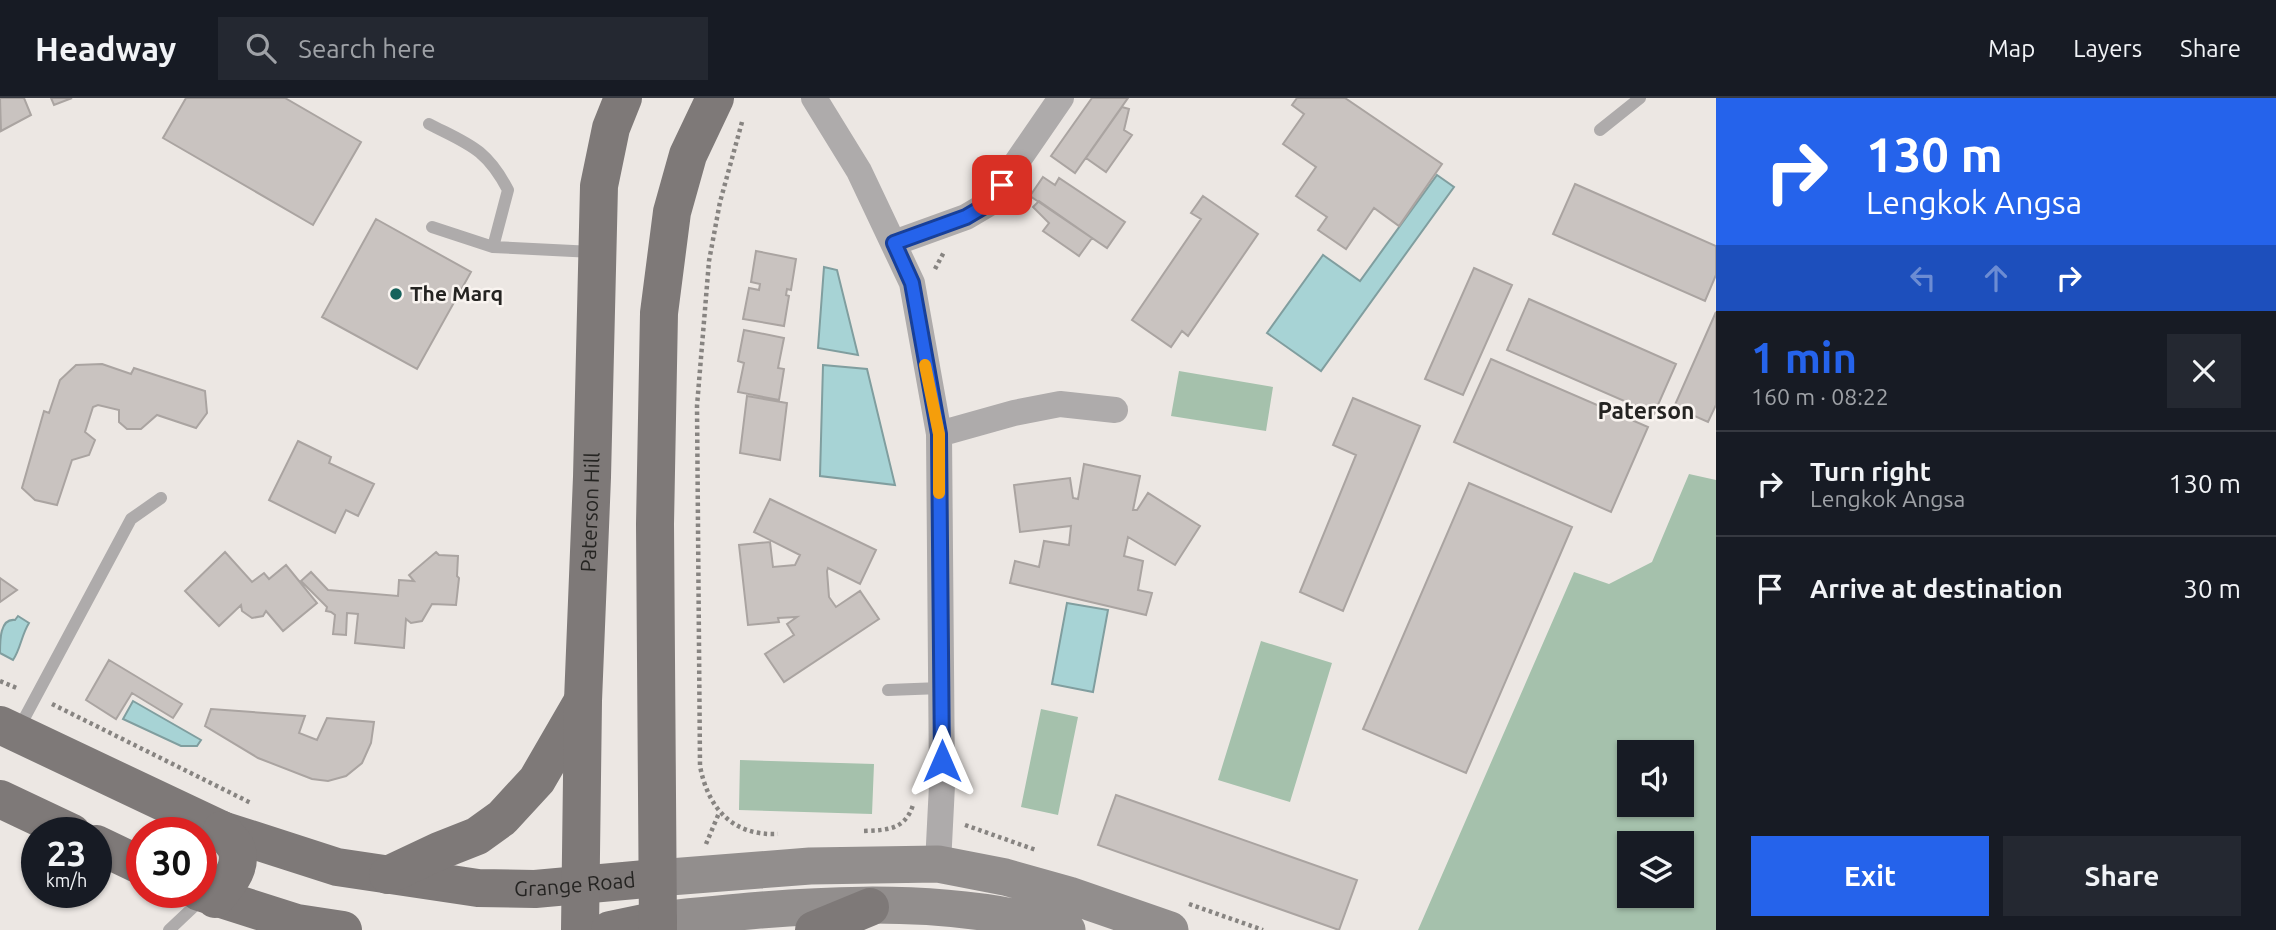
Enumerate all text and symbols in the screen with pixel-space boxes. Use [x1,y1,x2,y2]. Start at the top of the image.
search box [218,17,708,80]
icon: search [242,29,280,67]
text: Headway [35,30,176,67]
text: Search here [298,34,436,63]
text: Map [1988,35,2035,62]
text: Layers [2073,35,2142,62]
text: Share [2180,35,2241,62]
icon: right [1751,126,1842,217]
text: 130 m [1866,126,2003,181]
pin [972,155,1032,215]
icon: arrive [983,166,1021,204]
text: Lengkok Angsa [1866,184,2082,220]
icon: left [1904,259,1942,297]
icon: ahead [1977,259,2015,297]
icon: right [2050,259,2088,297]
place label: The Marq [410,281,503,305]
marker: The Marq [388,286,404,302]
text: 1 min [1751,334,1857,381]
button: close [2167,334,2241,408]
text: 160 m · 08:22 [1751,384,1889,409]
district label: Paterson [1597,398,1695,423]
street label: Paterson Hill [575,452,604,573]
text: Turn right [1810,457,1931,486]
icon: right [1751,465,1789,503]
text: 130 m [2169,469,2241,498]
text: Lengkok Angsa [1810,486,1965,511]
icon: arrive [1751,570,1789,608]
text: Arrive at destination [1810,574,2063,603]
text: 30 m [2183,574,2241,603]
position arrow [905,724,979,798]
map controls [1617,740,1694,908]
button: sound [1617,740,1694,817]
speed limit sign: 30 [126,817,217,908]
button: layers [1617,831,1694,908]
text: 23 [47,833,86,873]
button: Exit [1751,836,1989,916]
button: Share [2003,836,2241,916]
street label: Grange Road [514,867,636,900]
text: km/h [46,870,87,890]

